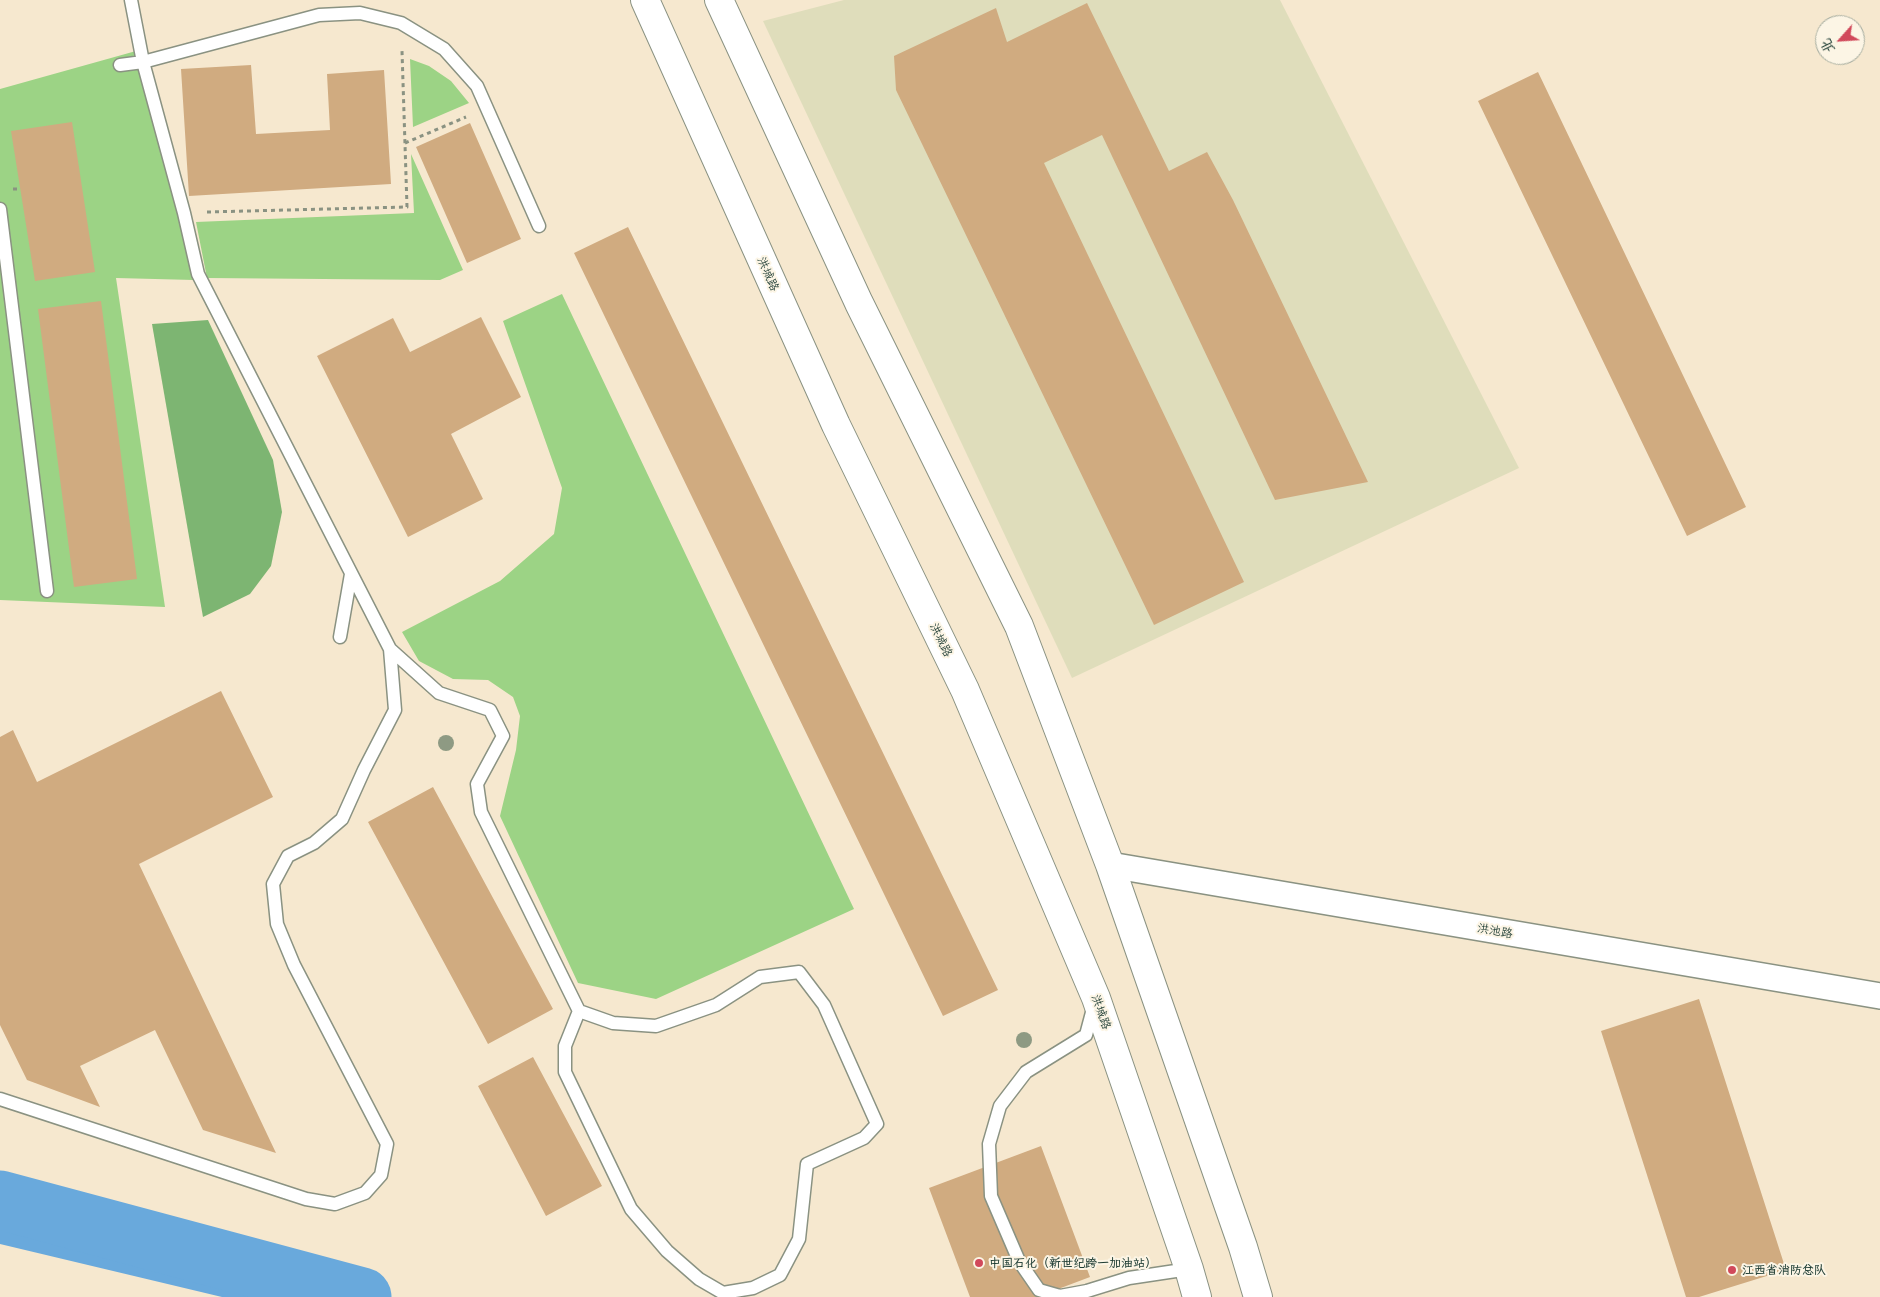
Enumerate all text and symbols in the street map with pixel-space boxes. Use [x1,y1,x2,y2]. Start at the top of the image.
north arrow [1815,15,1865,65]
text: 北 [1815,36,1839,57]
street label: 洪城路 [754,255,782,293]
street label: 洪城路 [927,621,955,659]
street label: 洪池路 [1476,921,1514,941]
street label: 洪城路 [1088,993,1114,1031]
place label: 中国石化（新世纪跨一加油站） [989,1256,1157,1270]
marker: 中国石化（新世纪跨一加油站） [973,1257,985,1269]
place label: 江西省消防总队 [1742,1263,1826,1277]
marker: 江西省消防总队 [1726,1264,1738,1276]

